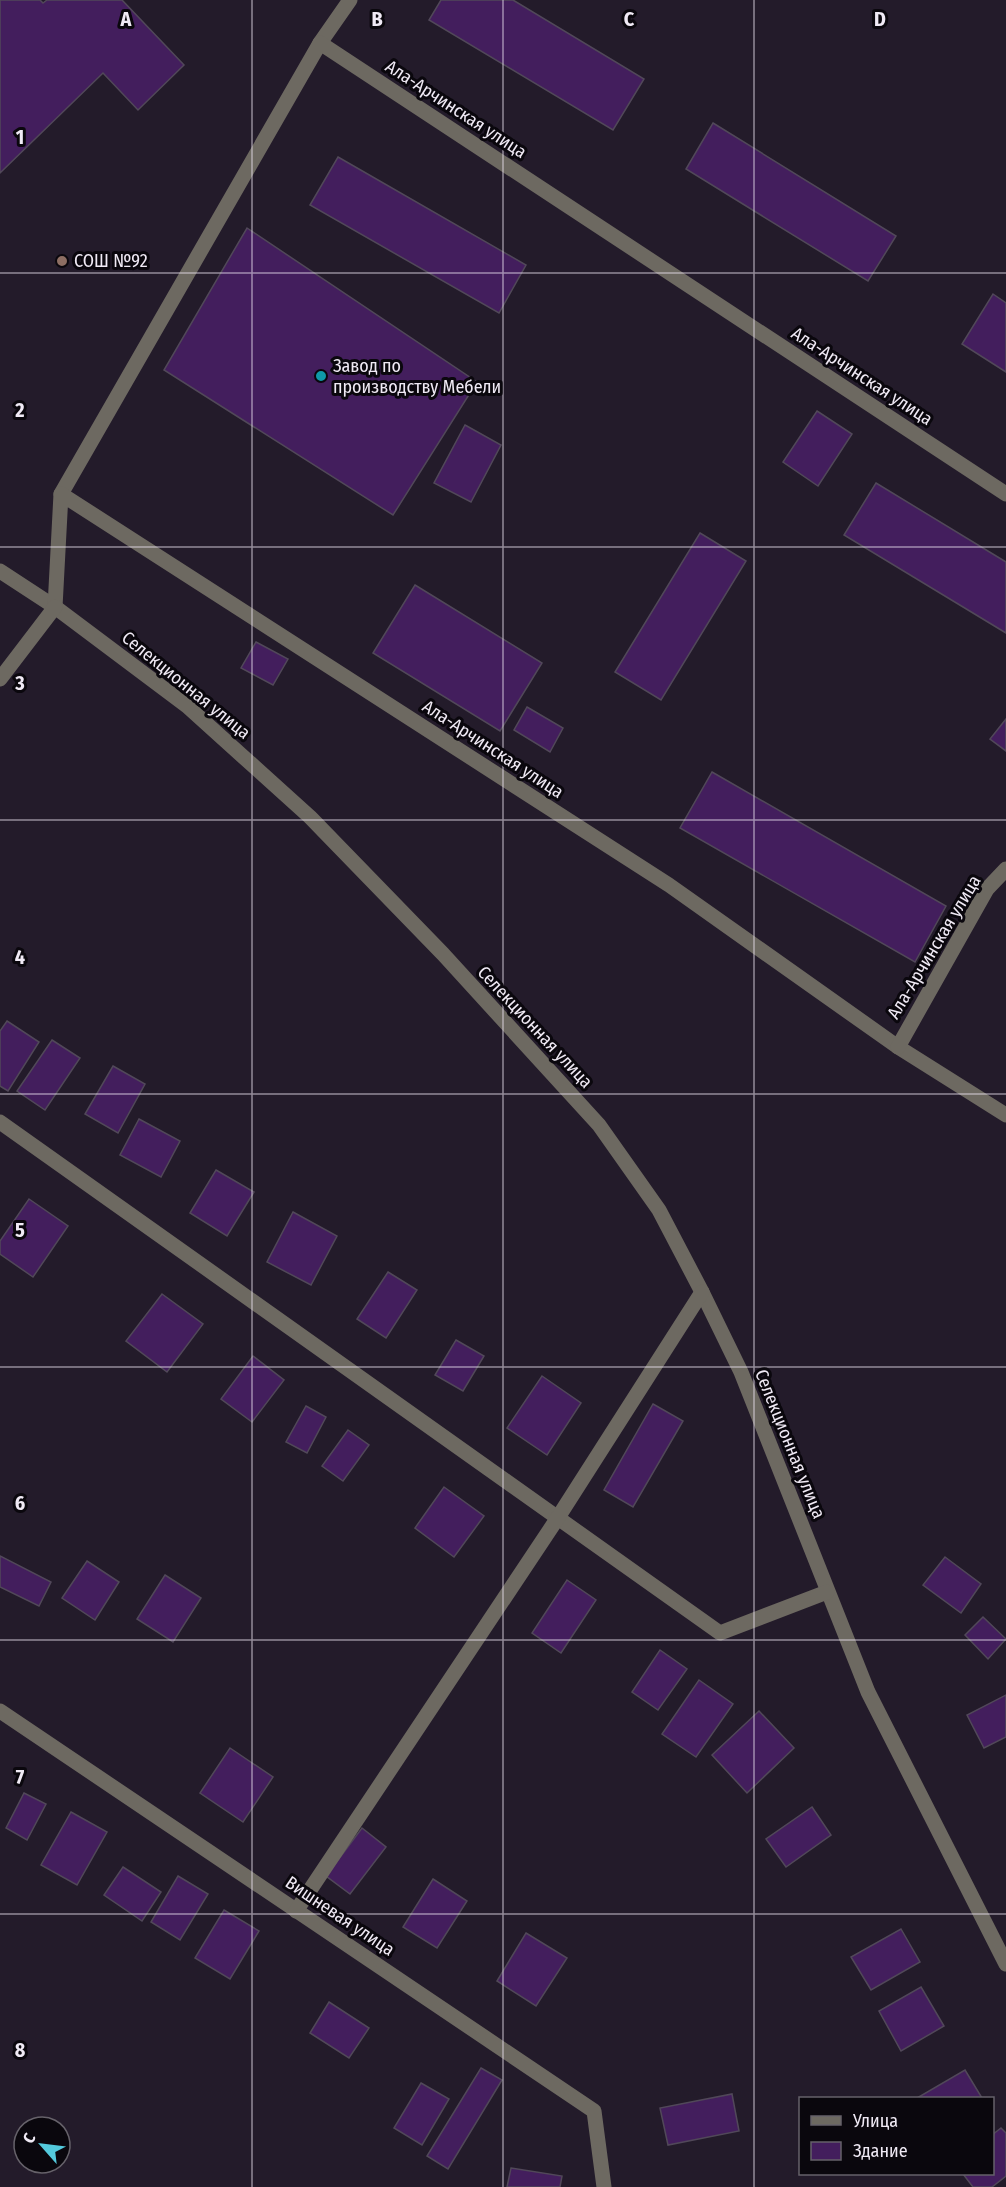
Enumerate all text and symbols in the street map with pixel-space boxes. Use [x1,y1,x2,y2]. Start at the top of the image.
text: A [120,7,133,31]
text: B [371,7,383,31]
text: C [624,7,635,31]
text: D [874,7,886,31]
street label: Ала-Арчинская улица [381,55,531,163]
text: 1 [16,125,24,149]
place label: СОШ №92 [74,250,148,272]
marker: СОШ №92 [55,254,69,268]
street label: Ала-Арчинская улица [787,322,937,430]
place label: Завод по производству Мебели [333,355,501,398]
marker: Завод по производству Мебели [314,369,328,383]
text: 2 [14,398,25,422]
street label: Селекционная улица [117,626,255,744]
text: 3 [14,671,25,695]
street label: Ала-Арчинская улица [418,695,568,803]
street label: Ала-Арчинская улица [882,871,986,1023]
text: 4 [15,945,25,969]
street label: Селекционная улица [473,961,597,1093]
text: 5 [15,1218,25,1242]
street label: Селекционная улица [750,1366,830,1522]
text: 6 [15,1491,25,1515]
text: 7 [16,1765,25,1789]
street label: Вишневая улица [281,1871,399,1961]
text: 8 [15,2038,26,2062]
legend [799,2097,994,2175]
text: Улица [852,2110,898,2132]
north arrow [12,2115,72,2175]
text: С [19,2129,40,2146]
text: Здание [853,2140,908,2162]

